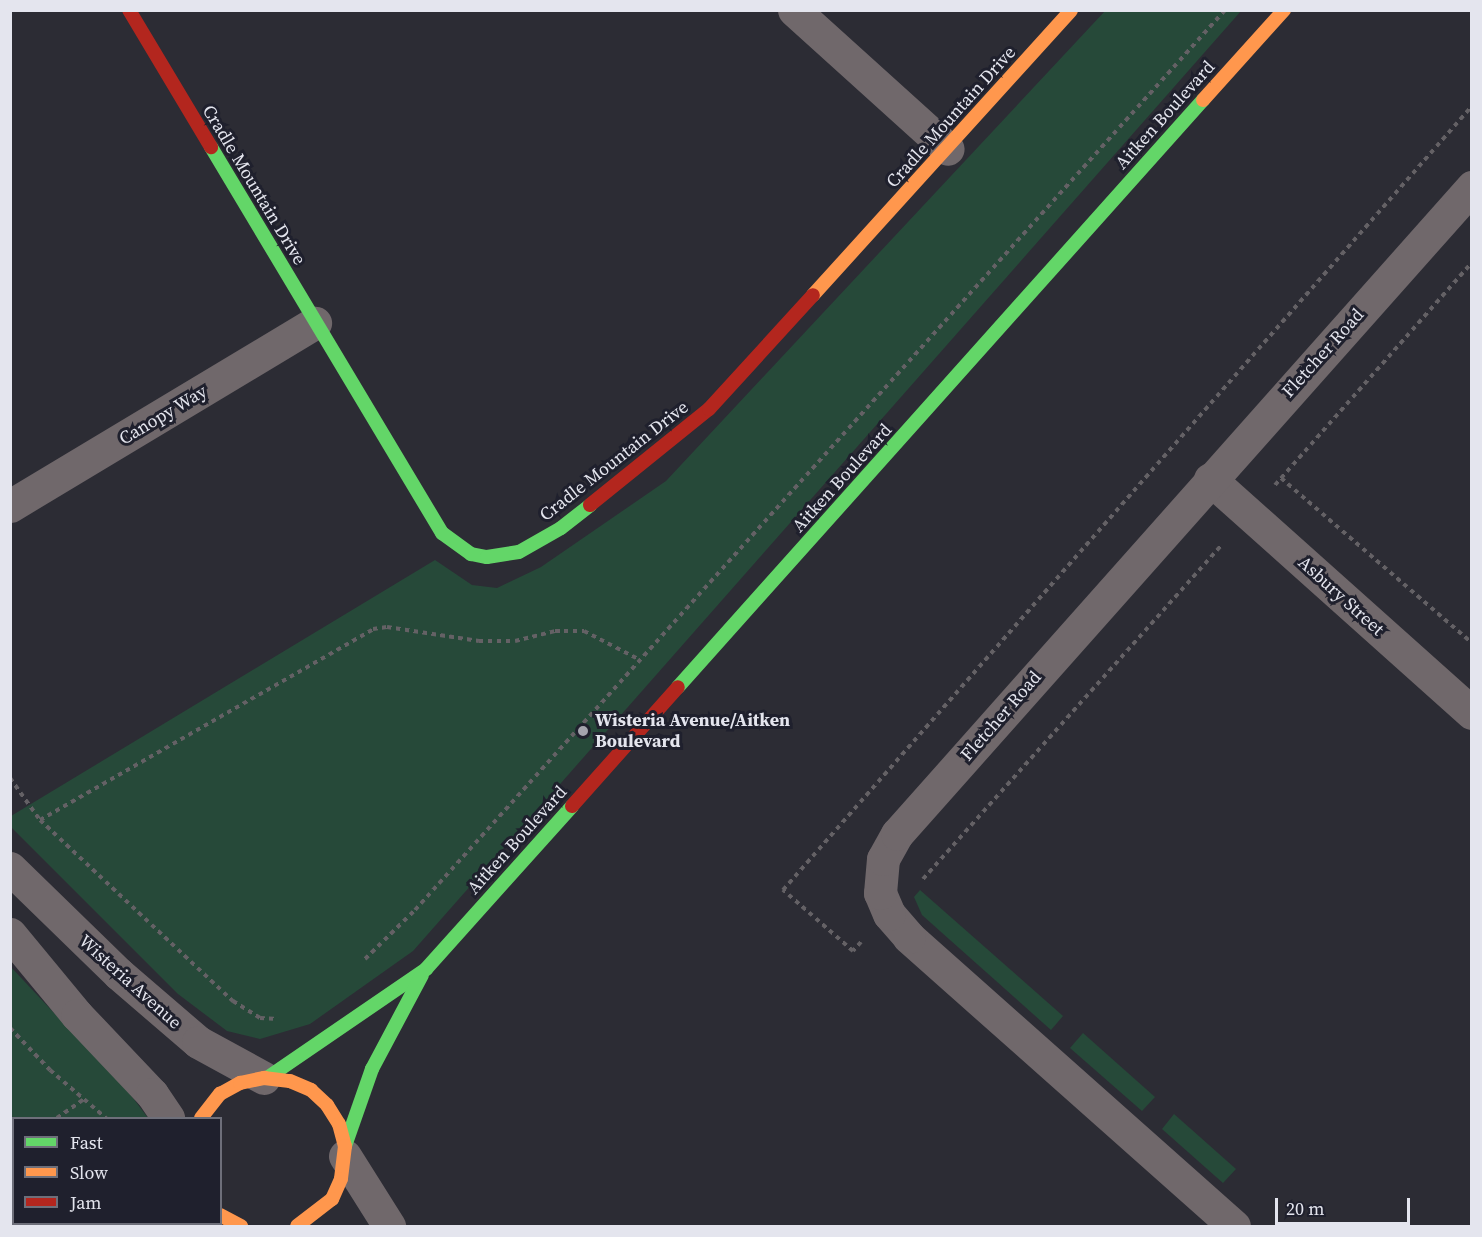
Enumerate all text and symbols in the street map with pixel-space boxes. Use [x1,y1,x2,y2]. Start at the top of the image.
street label: Cradle Mountain Drive [882,42,1020,192]
street label: Aitken Boulevard [1111,56,1219,174]
street label: Cradle Mountain Drive [198,101,310,269]
street label: Fletcher Road [1278,304,1368,402]
street label: Canopy Way [115,380,211,450]
street label: Cradle Mountain Drive [535,396,693,526]
street label: Aitken Boulevard [788,419,896,537]
street label: Asbury Street [1294,552,1388,640]
street label: Fletcher Road [956,667,1046,765]
place label: Wisteria Avenue/Aitken Boulevard [595,710,790,752]
marker: Wisteria Avenue/Aitken Boulevard [576,724,590,738]
street label: Aitken Boulevard [463,781,571,899]
street label: Wisteria Avenue [74,930,186,1034]
legend [12,1117,222,1225]
text: Fast [70,1130,103,1155]
text: Slow [70,1160,108,1185]
scale bar [1278,1186,1413,1224]
text: Jam [70,1190,102,1215]
text: 20 m [1286,1196,1324,1221]

